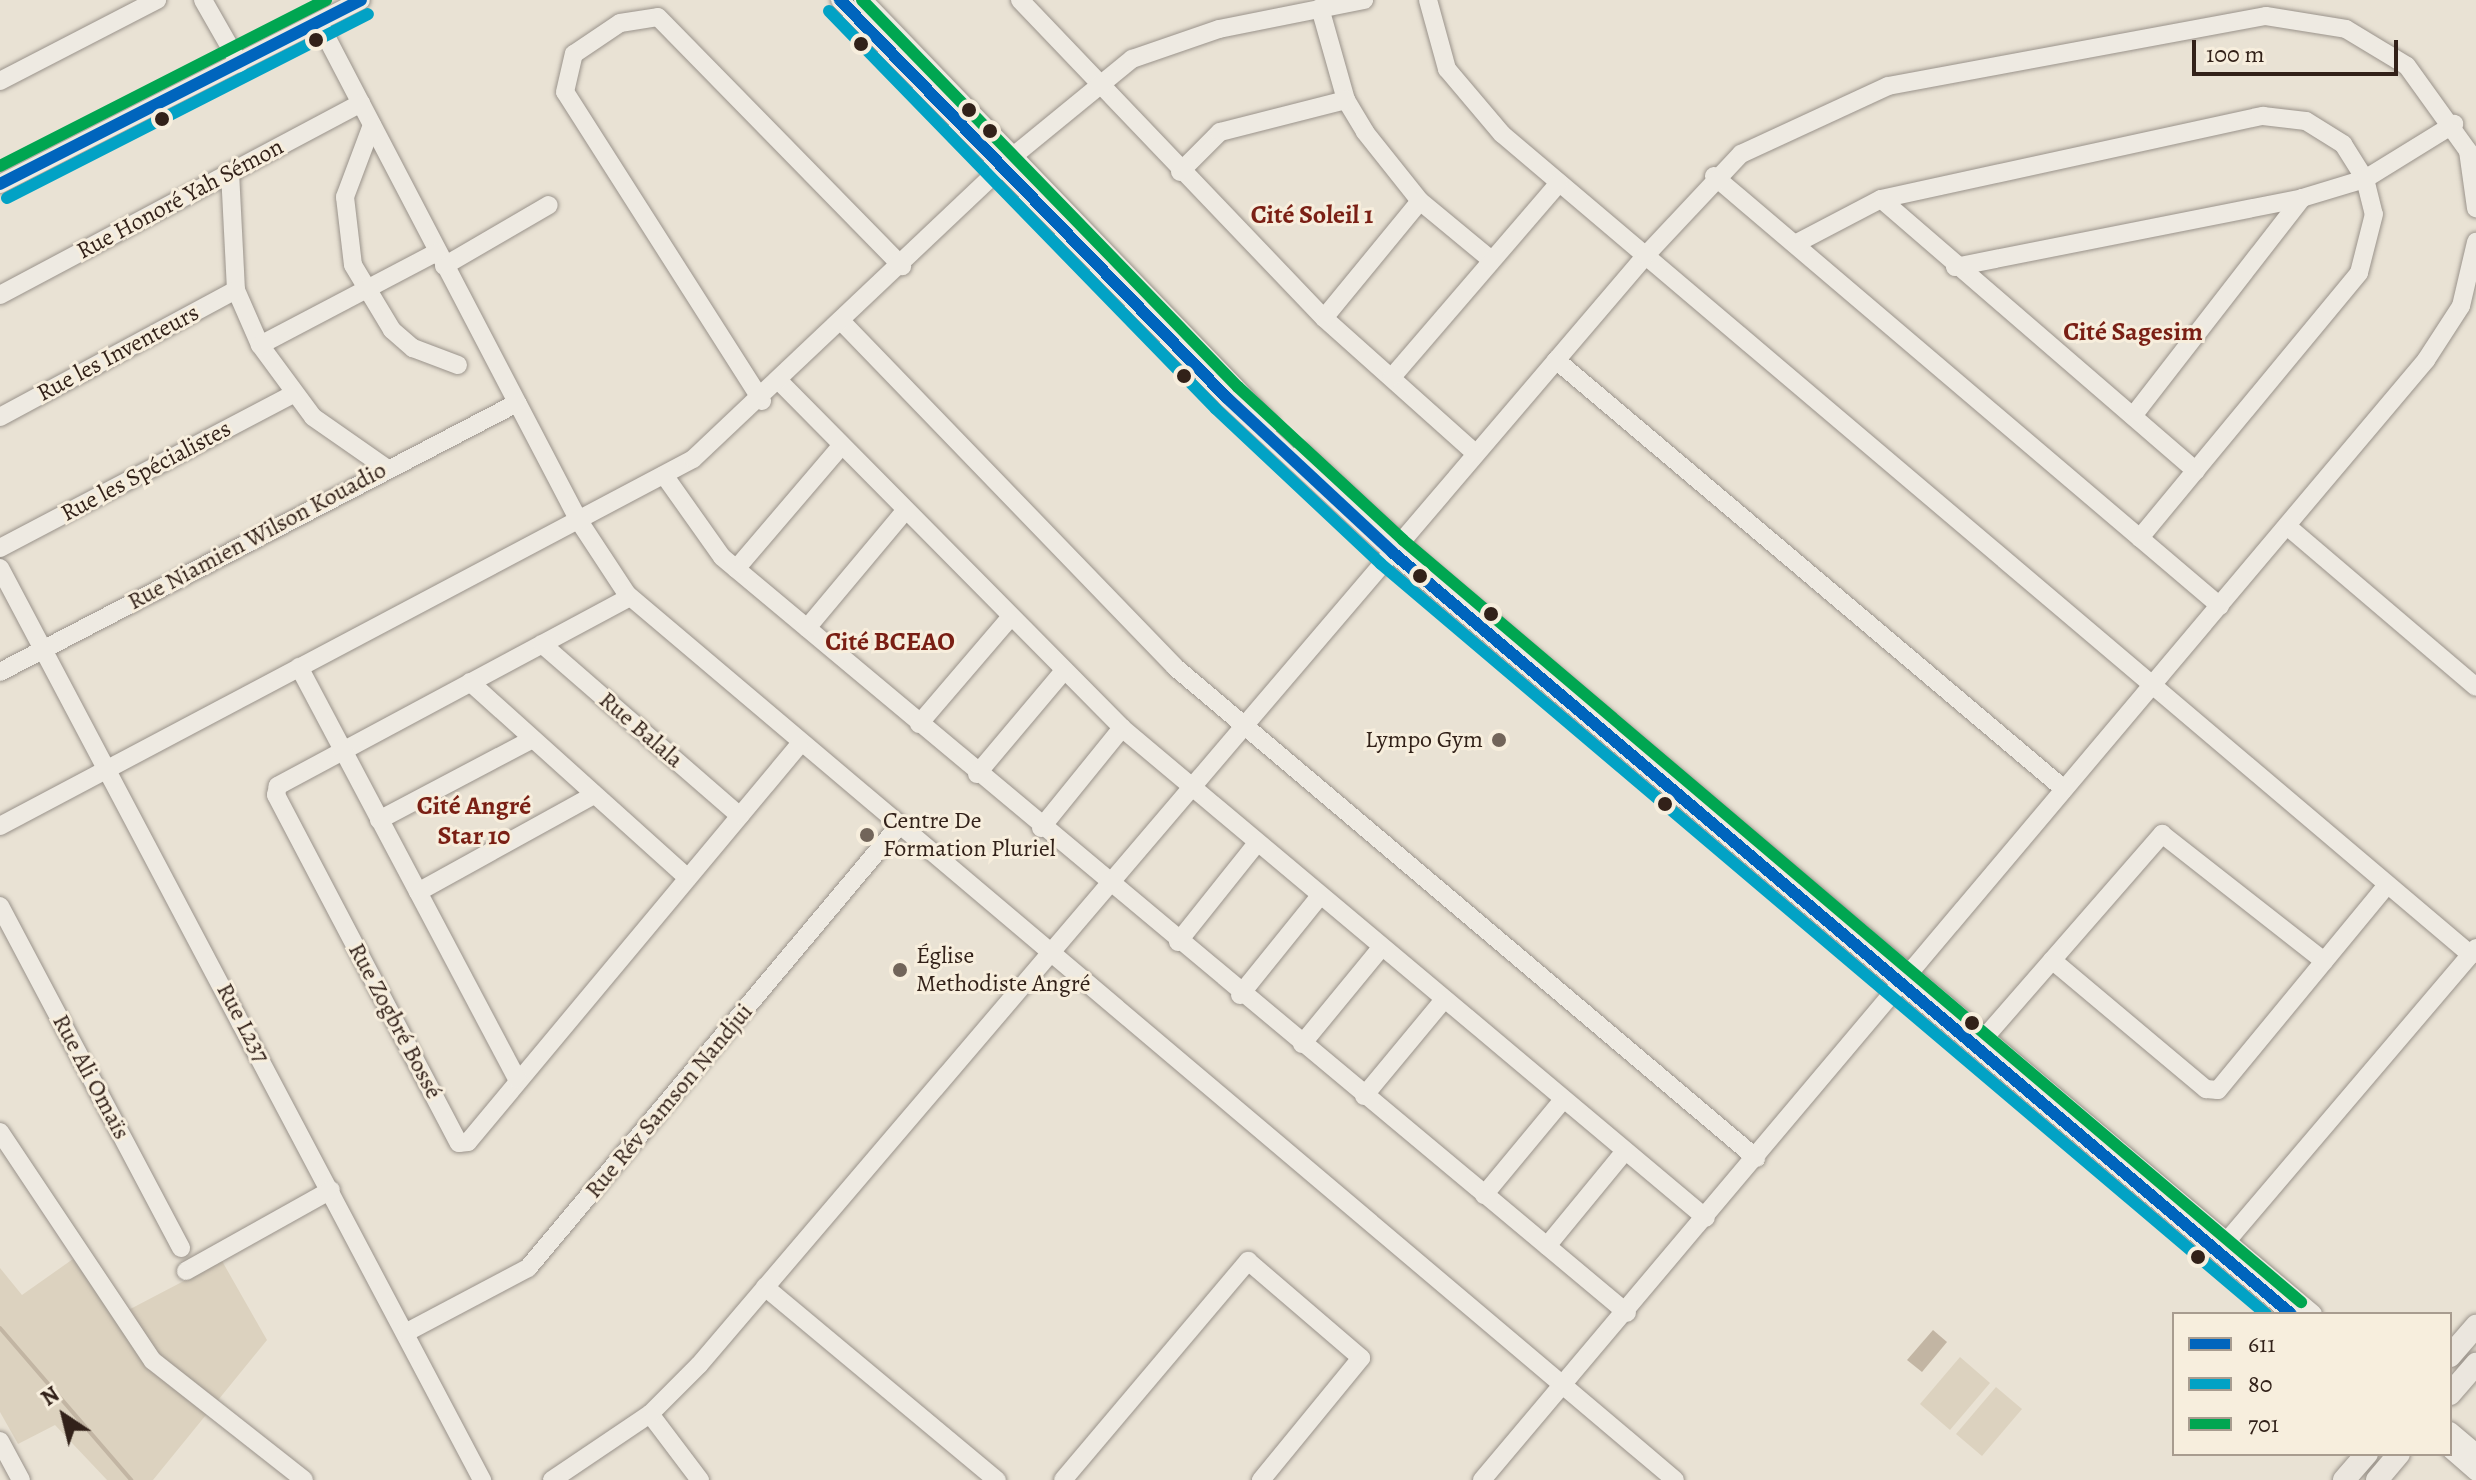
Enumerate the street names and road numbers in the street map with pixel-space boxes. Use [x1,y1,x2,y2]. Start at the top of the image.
street label: Rue Honoré Yah Sémon [72,132,288,266]
street label: Rue les Inventeurs [32,298,204,408]
street label: Rue les Spécialistes [56,414,236,528]
street label: Rue Niamien Wilson Kouadio [123,456,391,616]
street label: Rue Balala [593,686,689,774]
street label: Rue Zogbré Bossé [342,938,448,1104]
street label: Rue L237 [210,978,276,1068]
street label: Rue Rév Samson Nandjui [579,998,759,1204]
street label: Rue Ali Omaïs [46,1010,136,1144]

